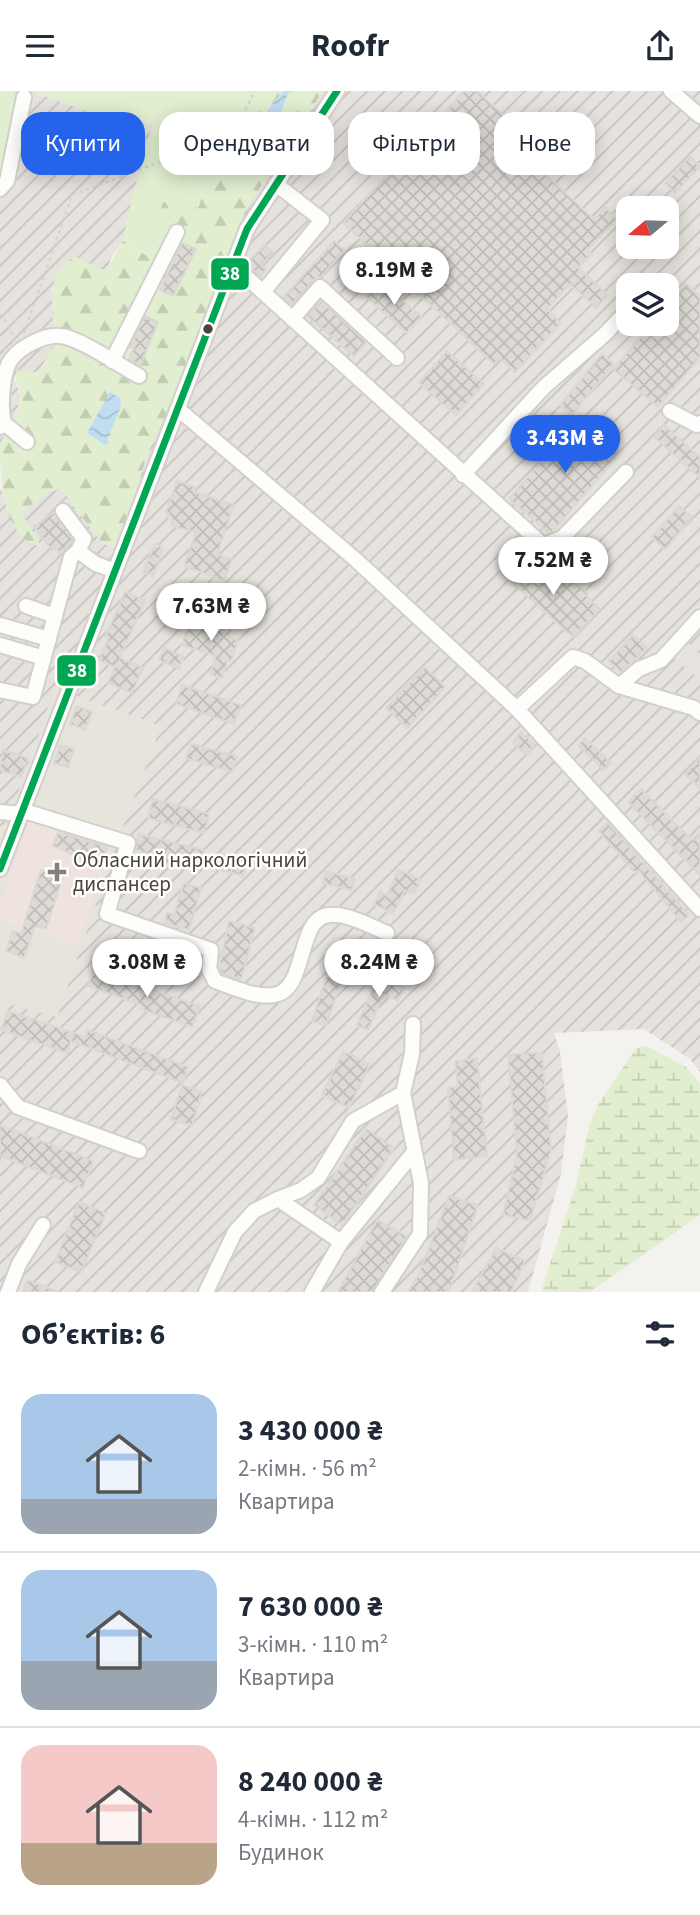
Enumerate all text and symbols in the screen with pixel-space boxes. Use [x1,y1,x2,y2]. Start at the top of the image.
text: Roofr [311,23,389,69]
icon: menu [21,27,59,65]
icon: share [641,27,679,65]
chip: Купити [21,112,145,175]
chip: Орендувати [159,112,334,175]
chip: Фільтри [348,112,480,175]
chip: Нове [494,112,595,175]
north arrow [616,196,679,259]
map controls [616,196,679,336]
pin: 8.19M ₴ [329,247,459,307]
text: 8.19M ₴ [355,253,433,286]
line badge: 38 [210,257,250,291]
text: 38 [220,261,240,288]
button: layers [616,273,679,336]
unlabelled marker [201,322,215,336]
pin: 3.43M ₴ [500,415,630,475]
text: 3.43M ₴ [526,421,604,454]
pin: 7.52M ₴ [488,538,618,597]
text: 7.52M ₴ [514,543,592,576]
pin: 7.63M ₴ [146,583,276,643]
text: 7.63M ₴ [172,589,250,622]
line badge: 38 [56,654,97,687]
text: 38 [67,658,87,685]
place label: Обласний наркологічний диспансер [73,845,307,899]
marker: Обласний наркологічний диспансер [47,862,67,882]
pin: 3.08M ₴ [82,939,212,999]
pin: 8.24M ₴ [314,939,444,999]
text: 3.08M ₴ [108,945,186,978]
text: 8.24M ₴ [340,945,418,978]
text: Об’єктів: 6 [21,1313,165,1356]
icon: filters [641,1315,679,1353]
text: 3 430 000 ₴ [238,1409,383,1452]
icon: home [77,1422,161,1506]
text: 2-кімн. · 56 m² [238,1452,377,1485]
text: Квартира [238,1485,335,1518]
text: 7 630 000 ₴ [238,1585,383,1628]
icon: home [77,1598,161,1682]
text: 3-кімн. · 110 m² [238,1628,388,1661]
text: Квартира [238,1661,335,1694]
text: 8 240 000 ₴ [238,1760,383,1803]
icon: home [77,1773,161,1857]
text: 4-кімн. · 112 m² [238,1803,388,1836]
text: Будинок [238,1836,324,1869]

